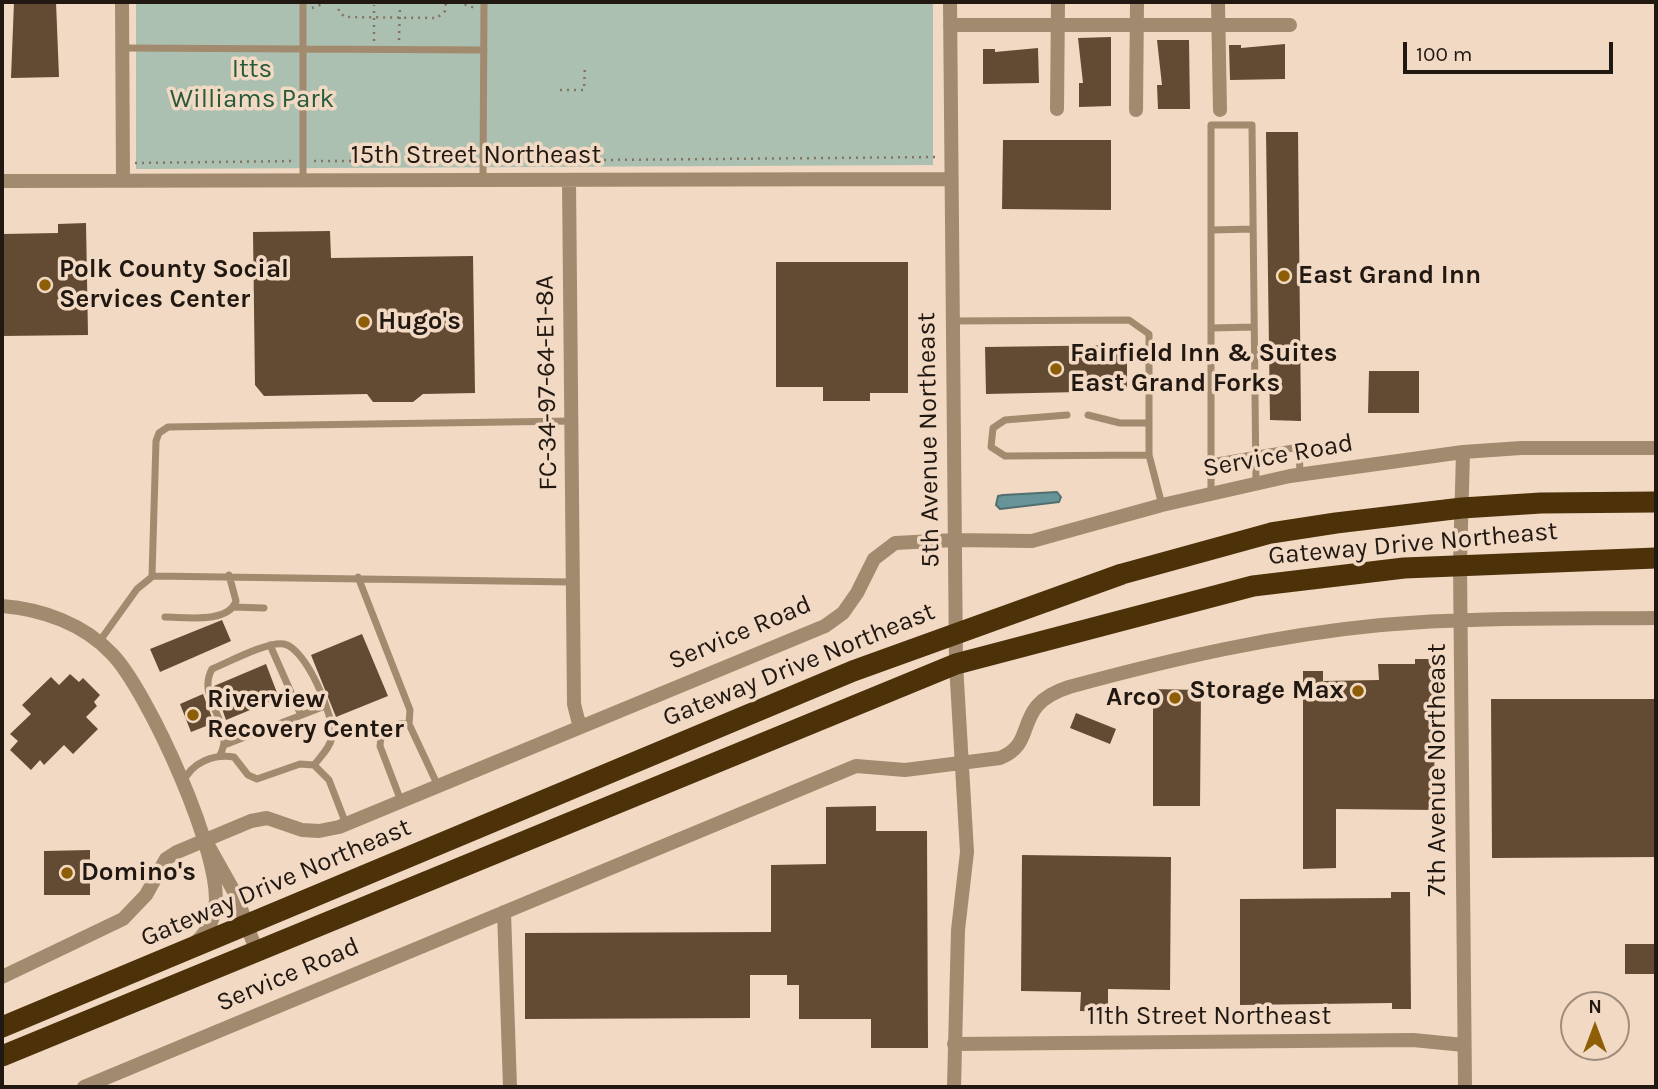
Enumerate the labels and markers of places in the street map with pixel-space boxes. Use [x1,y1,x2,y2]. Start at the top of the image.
place label: Polk County Social Services Center [59,254,289,316]
place label: East Grand Inn [1298,260,1481,292]
marker: East Grand Inn [1276,268,1292,284]
marker: Polk County Social Services Center [37,277,53,293]
place label: Hugo's [378,306,461,338]
marker: Hugo's [356,314,372,330]
place label: Fairfield Inn & Suites East Grand Forks [1070,338,1338,400]
marker: Fairfield Inn & Suites East Grand Forks [1048,361,1064,377]
place label: Storage Max [1189,675,1344,707]
place label: Arco [1106,682,1161,714]
marker: Storage Max [1350,683,1366,699]
place label: Riverview Recovery Center [207,684,404,746]
marker: Arco [1167,690,1183,706]
marker: Riverview Recovery Center [185,707,201,723]
place label: Domino's [81,857,196,889]
marker: Domino's [59,865,75,881]

